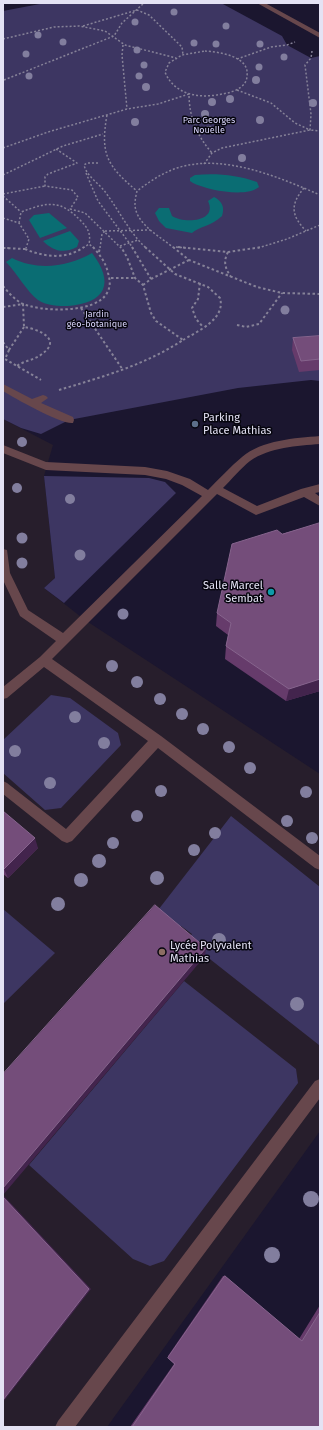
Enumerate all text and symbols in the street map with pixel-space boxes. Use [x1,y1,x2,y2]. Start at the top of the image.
park label: Parc Georges Nouelle [183,115,235,136]
park label: Jardin géo-botanique [67,309,127,330]
place label: Parking Place Mathias [203,411,271,437]
marker: Parking Place Mathias [190,419,200,429]
place label: Salle Marcel Sembat [203,579,263,605]
marker: Salle Marcel Sembat [266,587,276,597]
place label: Lycée Polyvalent Mathias [170,939,252,965]
marker: Lycée Polyvalent Mathias [157,947,167,957]

